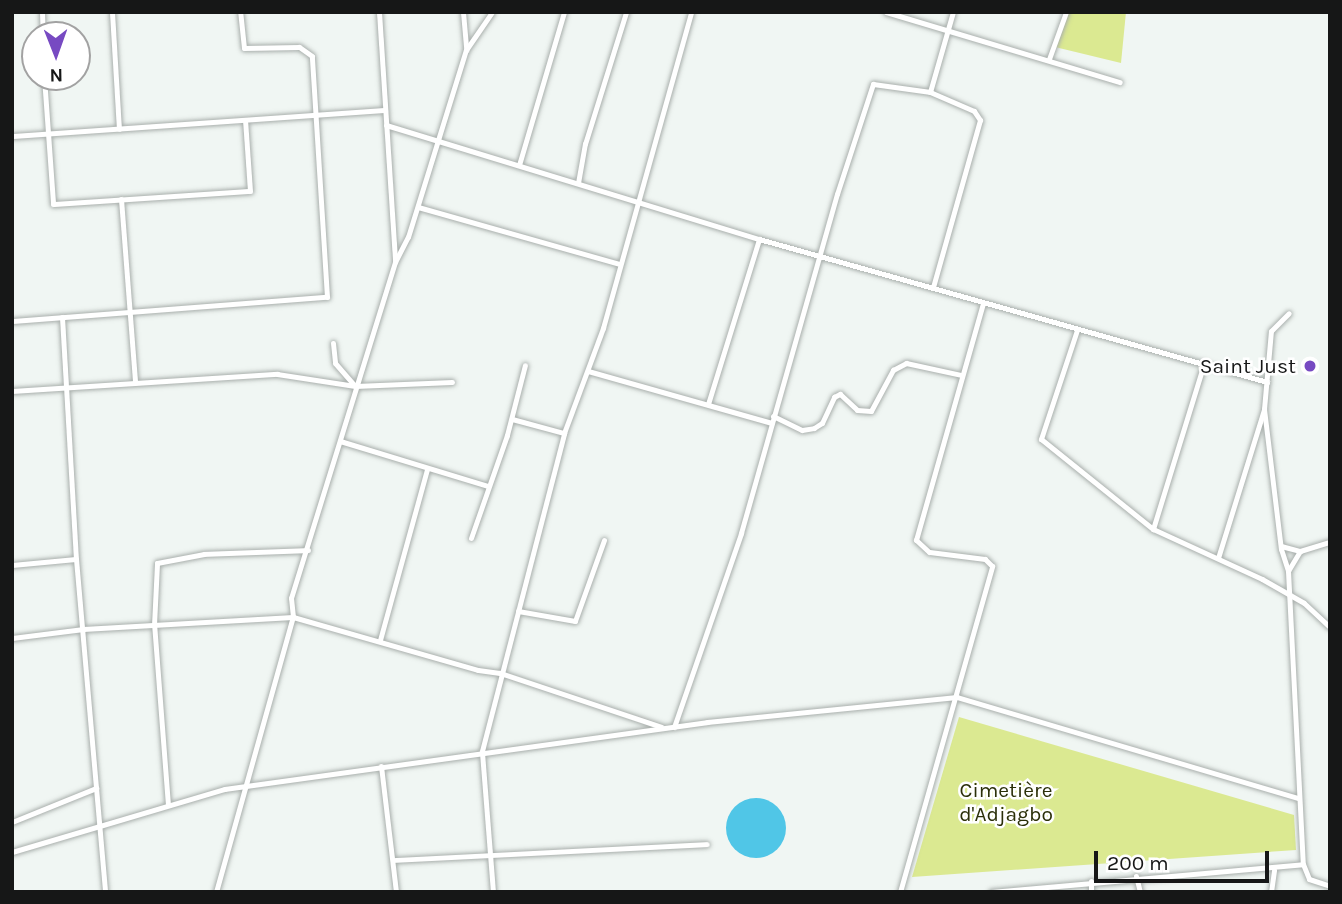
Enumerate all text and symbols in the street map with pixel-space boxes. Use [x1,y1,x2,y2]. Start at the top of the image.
north arrow [21,21,91,91]
text: N [49,64,63,86]
place label: Saint Just [1200,353,1296,379]
marker: Saint Just [1302,358,1318,374]
park label: Cimetière d'Adjagbo [959,777,1053,827]
scale bar [1097,838,1272,882]
text: 200 m [1107,851,1169,875]

